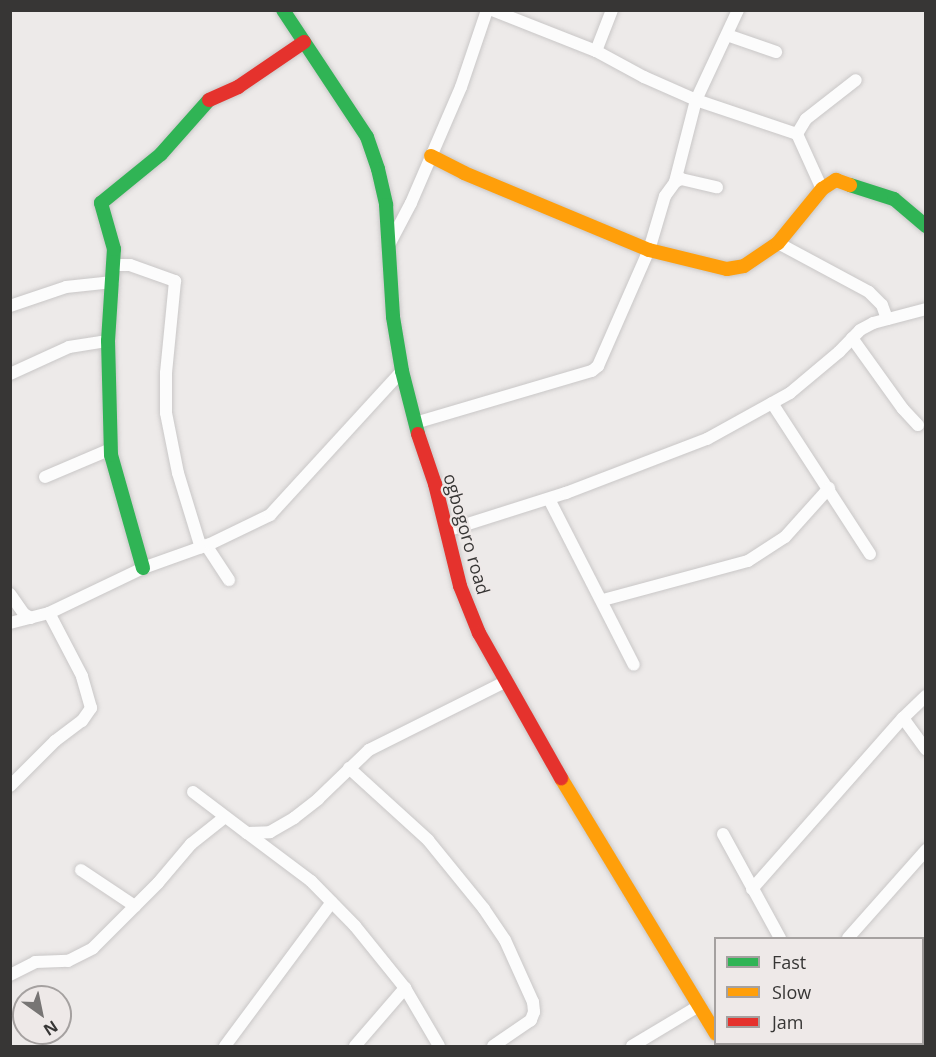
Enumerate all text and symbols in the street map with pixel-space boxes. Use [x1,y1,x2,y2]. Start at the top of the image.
street label: ogbogoro road [439,471,495,597]
legend [714,937,924,1045]
text: Fast [772,950,806,974]
text: Slow [772,980,811,1004]
north arrow [12,985,72,1045]
text: Jam [772,1010,804,1034]
text: N [39,1016,62,1041]

